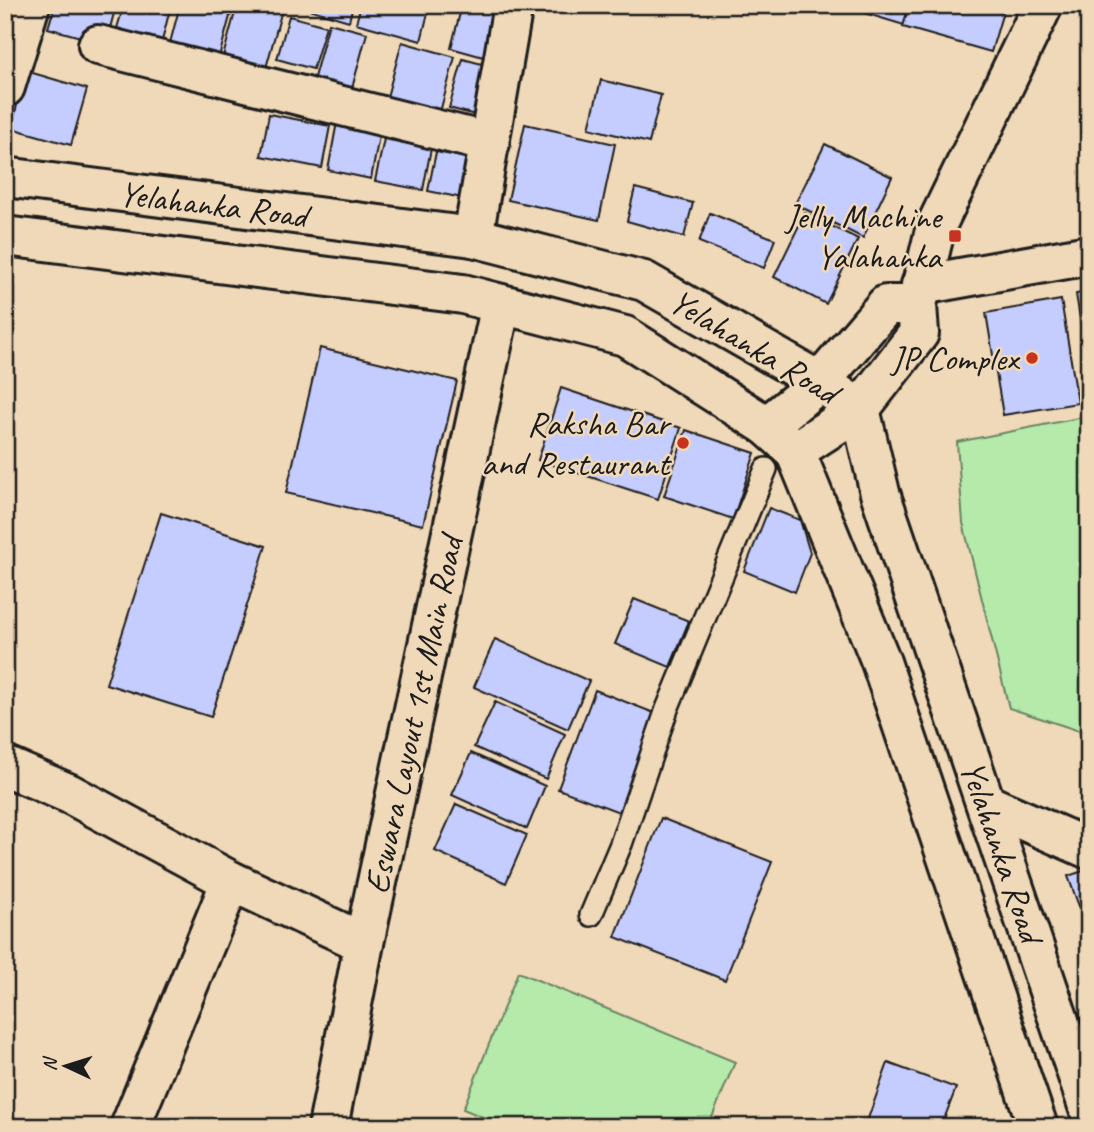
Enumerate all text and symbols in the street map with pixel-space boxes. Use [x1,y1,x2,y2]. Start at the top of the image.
street label: Yelahanka Road [117,171,315,239]
place label: Jelly Machine Yalahanka [783,194,944,279]
marker: Jelly Machine Yalahanka [947,228,963,244]
street label: Yelahanka Road [661,279,851,417]
place label: JP Complex [889,336,1021,381]
marker: JP Complex [1024,350,1040,366]
place label: Raksha Bar and Restaurant [481,401,672,486]
marker: Raksha Bar and Restaurant [675,435,691,451]
street label: Eswara Layout 1st Main Road [354,528,474,897]
street label: Yelahanka Road [950,755,1055,953]
north arrow [32,1030,102,1100]
text: N [38,1055,63,1072]

